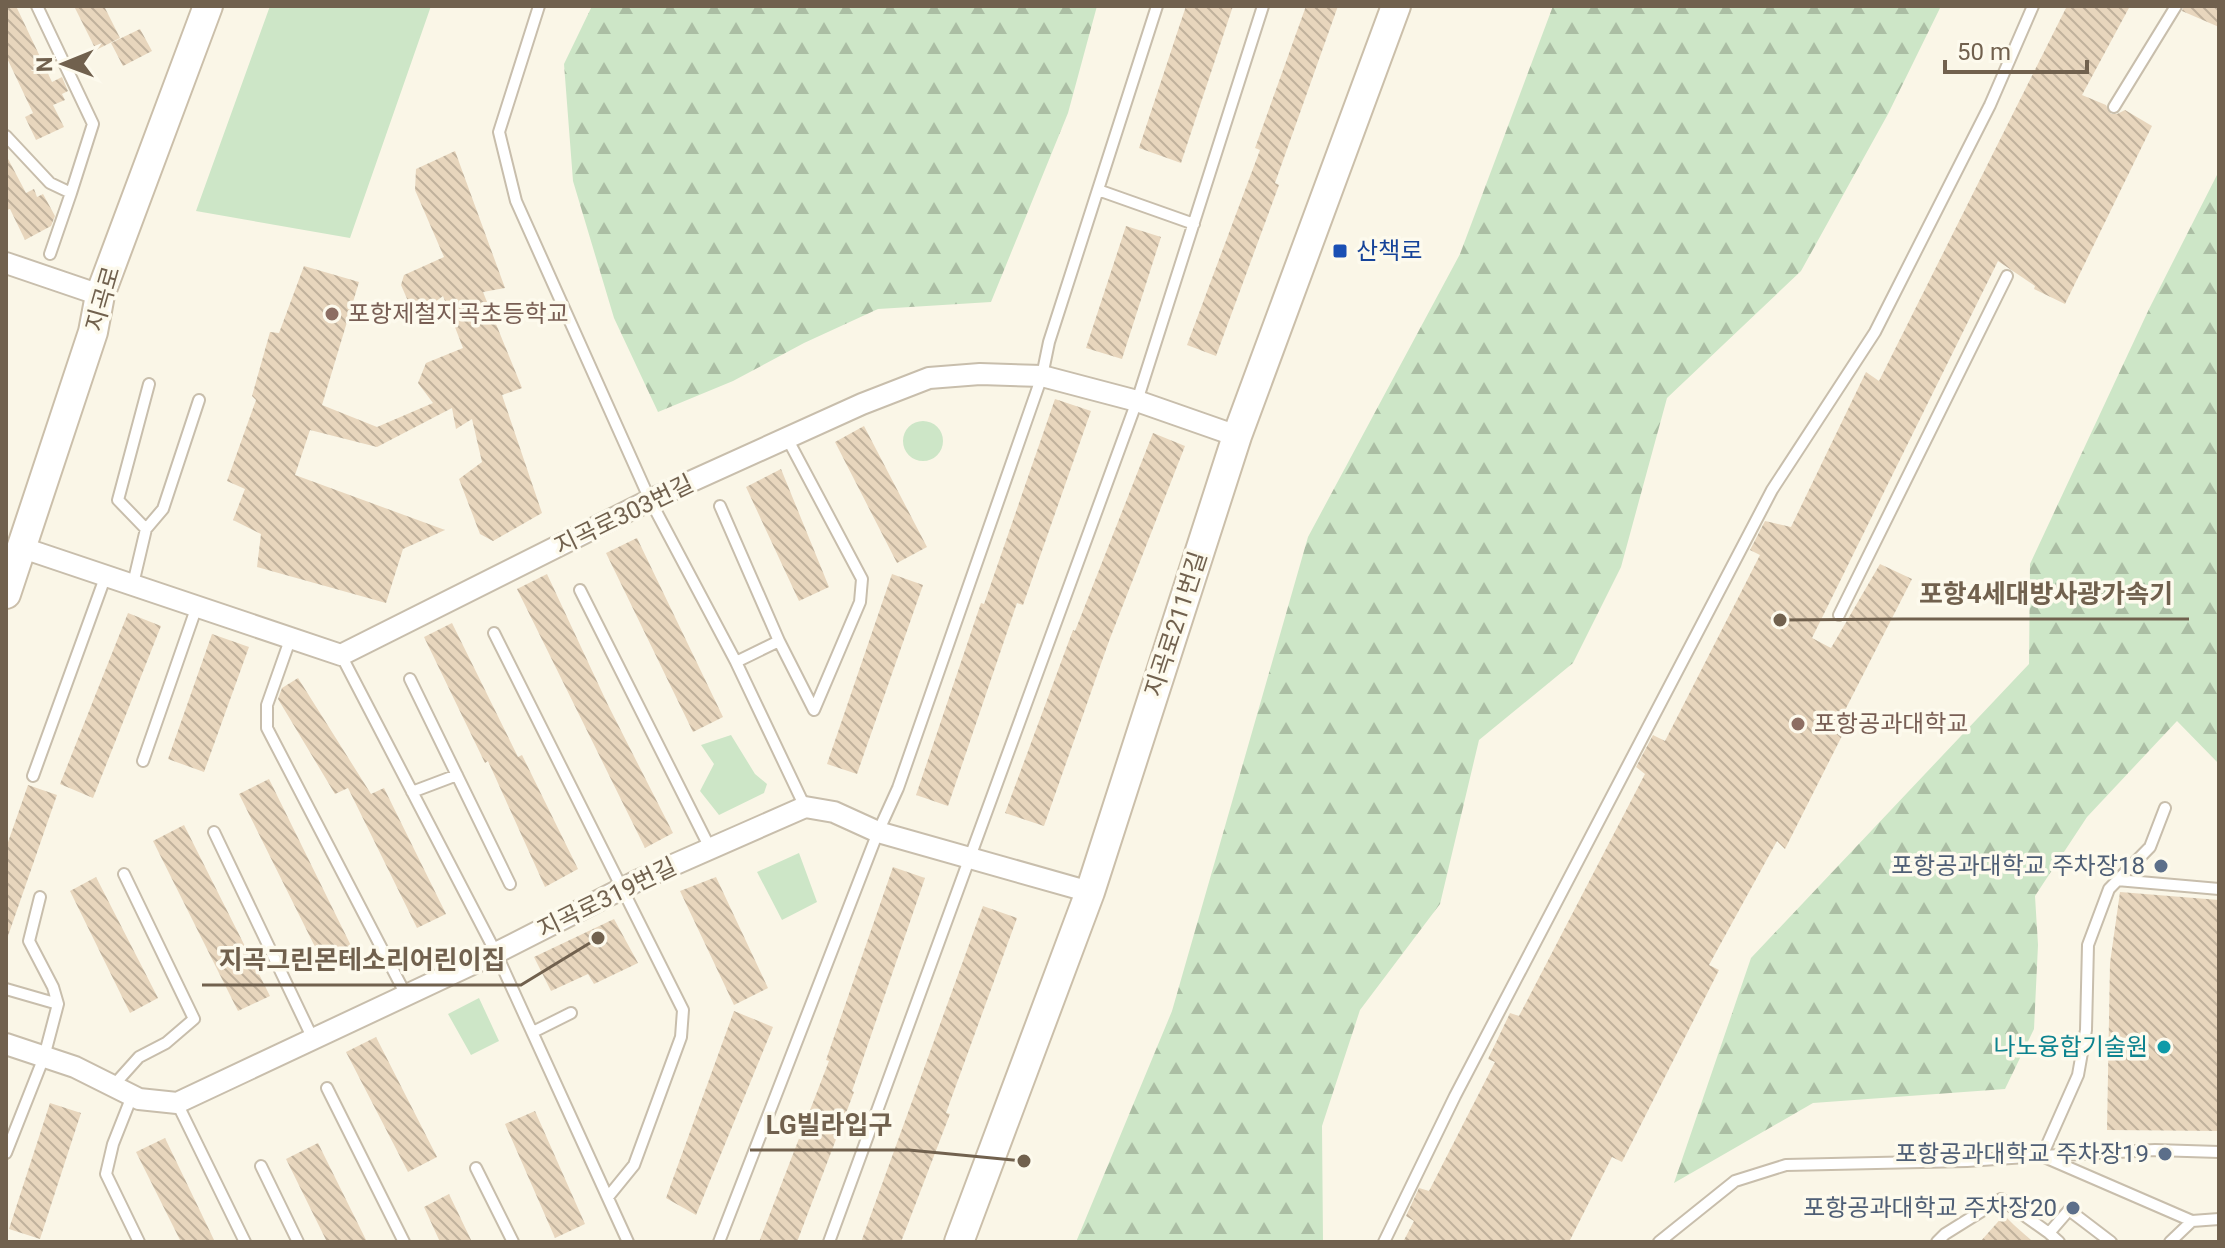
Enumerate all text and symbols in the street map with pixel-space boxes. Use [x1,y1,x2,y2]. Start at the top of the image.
north arrow [24,24,104,104]
scale bar [1945,24,2087,74]
text: 50 m [1957,38,2011,66]
text: N [32,56,57,72]
place label: 산책로 [1356,237,1422,265]
marker: 산책로 [1331,242,1349,260]
street label: 지곡로 [80,263,126,335]
place label: 포항제철지곡초등학교 [348,300,569,328]
marker: 포항제철지곡초등학교 [323,305,341,323]
street label: 지곡로303번길 [550,469,698,561]
street label: 지곡로211번길 [1139,548,1213,700]
callout: 포항4세대방사광가속기 [1903,569,2189,619]
text: 포항4세대방사광가속기 [1919,579,2173,609]
place label: 포항공과대학교 [1814,710,1969,738]
marker: 포항공과대학교 [1789,715,1807,733]
street label: 지곡로319번길 [533,852,681,944]
place label: 포항공과대학교 주차장18 [1891,852,2145,880]
marker: 포항공과대학교 주차장18 [2152,857,2170,875]
callout: 지곡그린몬테소리어린이집 [202,935,521,985]
text: 지곡그린몬테소리어린이집 [218,945,506,975]
place label: 나노융합기술원 [1993,1033,2148,1061]
marker: 나노융합기술원 [2155,1038,2173,1056]
callout: LG빌라입구 [750,1100,909,1150]
text: LG빌라입구 [766,1110,892,1140]
place label: 포항공과대학교 주차장19 [1895,1140,2149,1168]
marker: 포항공과대학교 주차장19 [2156,1145,2174,1163]
place label: 포항공과대학교 주차장20 [1803,1194,2057,1222]
marker: 포항공과대학교 주차장20 [2064,1199,2082,1217]

